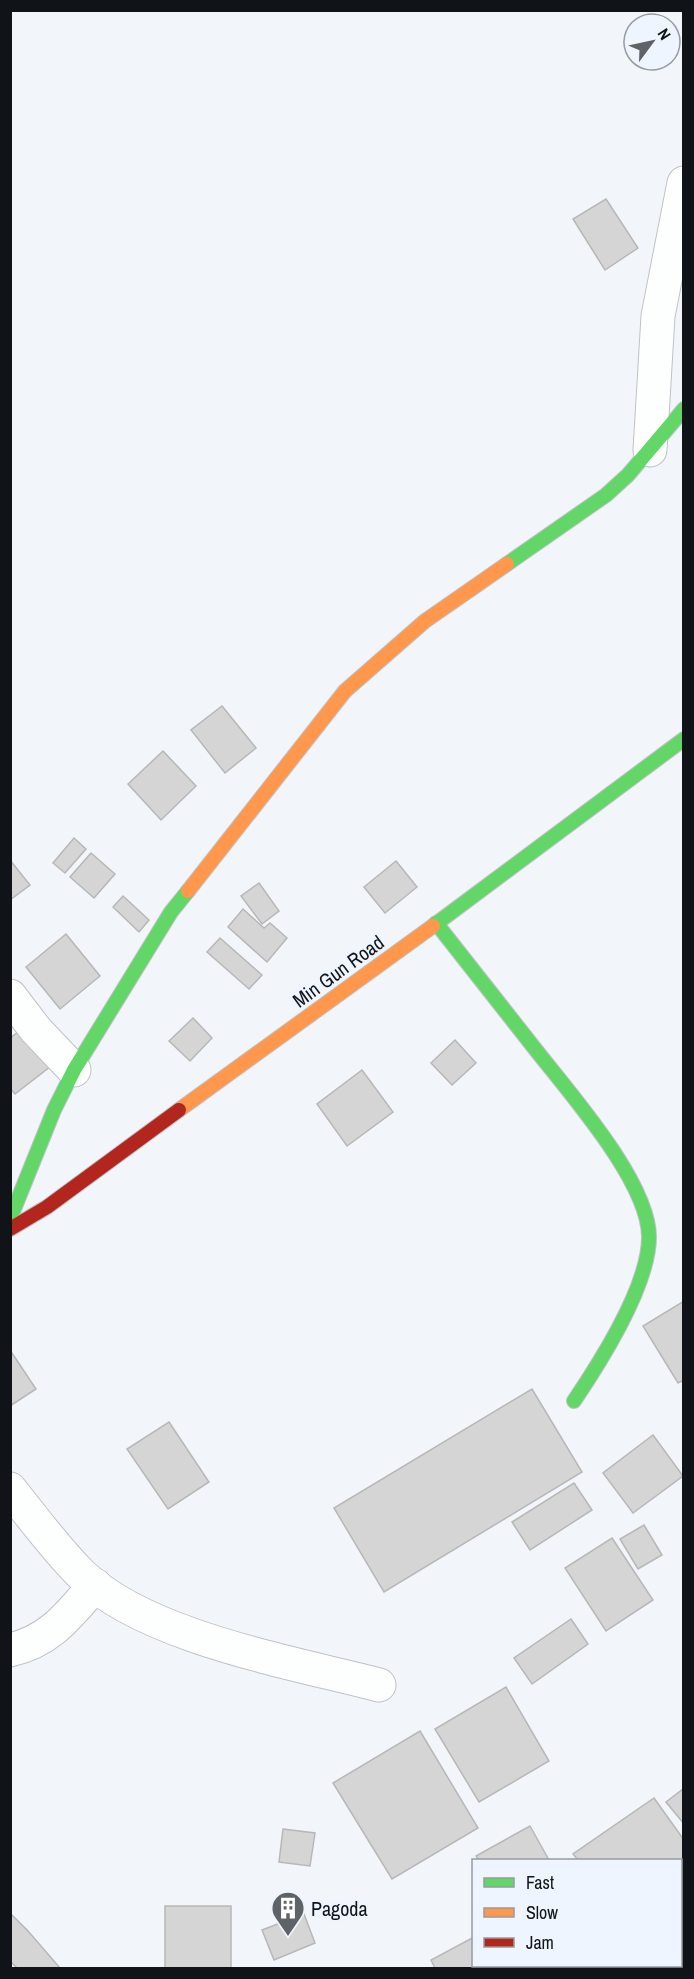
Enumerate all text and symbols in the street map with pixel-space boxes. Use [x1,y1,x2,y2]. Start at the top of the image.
north arrow [622,12,682,72]
text: N [653,24,676,44]
street label: Min Gun Road [287,929,389,1013]
legend [472,1859,682,1967]
text: Fast [526,1870,554,1895]
building icon: Pagoda [270,1890,306,1937]
place label: Pagoda [311,1895,368,1922]
text: Slow [526,1900,558,1925]
text: Jam [526,1930,554,1955]

